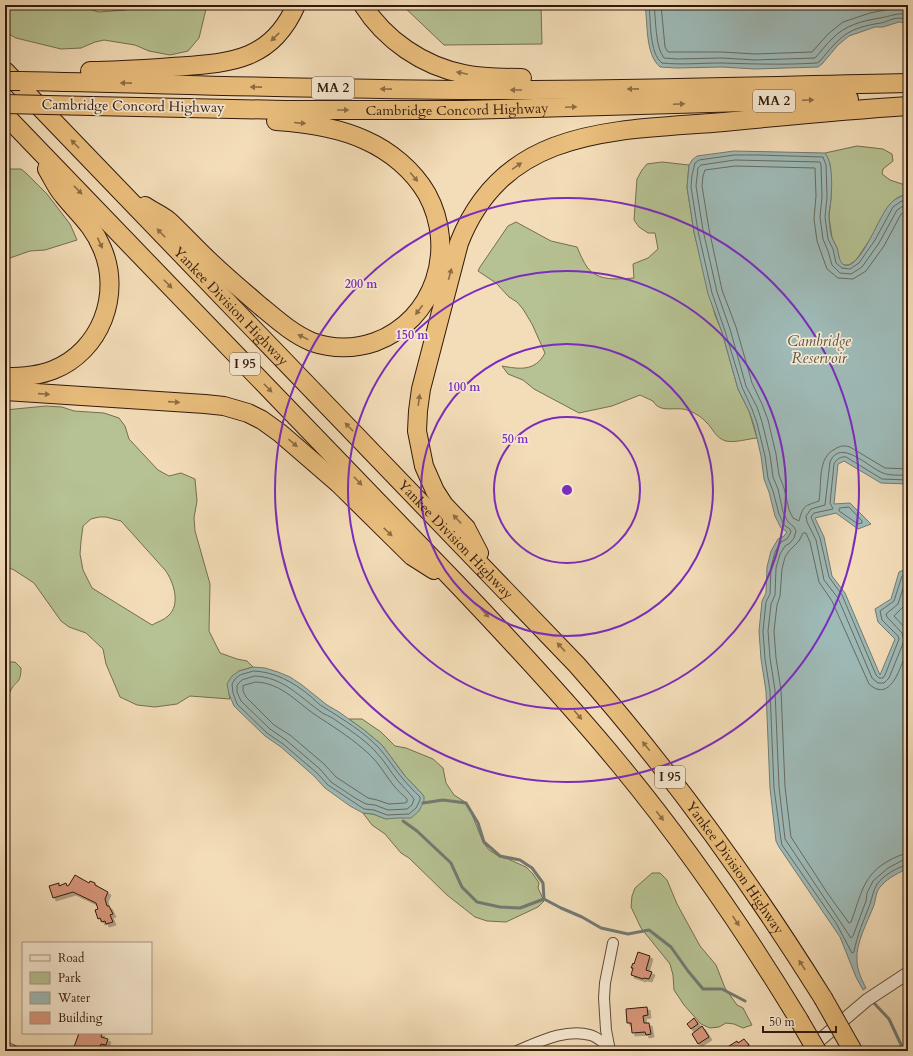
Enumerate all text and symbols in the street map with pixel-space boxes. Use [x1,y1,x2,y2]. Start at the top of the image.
one-way arrow [270,32,280,42]
one-way arrow [455,70,468,76]
road number: MA 2 [312,77,354,99]
one-way arrow [120,80,132,87]
one-way arrow [250,83,262,90]
one-way arrow [379,86,392,92]
one-way arrow [626,86,639,92]
one-way arrow [509,87,522,93]
road number: MA 2 [753,90,795,112]
street label: Cambridge Concord Highway [41,95,225,117]
one-way arrow [802,97,814,104]
street label: Cambridge Concord Highway [365,98,549,120]
one-way arrow [673,101,685,108]
one-way arrow [565,104,578,110]
one-way arrow [337,107,350,113]
one-way arrow [294,119,306,126]
one-way arrow [70,139,80,149]
one-way arrow [511,162,522,170]
one-way arrow [410,172,419,182]
one-way arrow [73,185,82,195]
one-way arrow [156,228,166,238]
one-way arrow [97,238,103,249]
street label: Yankee Division Highway [169,242,293,370]
one-way arrow [448,268,454,280]
text: 200 m [345,276,378,292]
one-way arrow [163,279,173,289]
one-way arrow [415,305,423,315]
text: 150 m [396,327,429,343]
water label: Cambridge Reservoir [787,331,851,368]
one-way arrow [297,334,308,340]
road number: I 95 [230,353,260,375]
text: 100 m [448,379,481,395]
one-way arrow [263,383,273,393]
one-way arrow [38,390,50,397]
one-way arrow [416,394,422,406]
one-way arrow [168,398,180,405]
one-way arrow [344,422,354,432]
text: 50 m [502,431,529,447]
one-way arrow [287,439,298,448]
street label: Yankee Division Highway [394,475,518,603]
one-way arrow [353,476,363,486]
centre of rings [560,483,574,497]
one-way arrow [453,514,462,524]
one-way arrow [383,527,393,536]
one-way arrow [480,609,489,618]
one-way arrow [556,642,566,652]
one-way arrow [573,710,582,720]
one-way arrow [641,740,650,751]
road number: I 95 [655,766,685,788]
street label: Yankee Division Highway [682,797,789,938]
one-way arrow [656,810,664,821]
one-way arrow [732,916,740,926]
legend [22,942,152,1034]
text: Road [58,950,85,966]
one-way arrow [799,959,806,971]
text: Park [58,970,82,986]
text: Water [57,990,91,1006]
scale bar [763,1008,836,1034]
text: Building [58,1010,103,1026]
text: 50 m [769,1014,796,1030]

